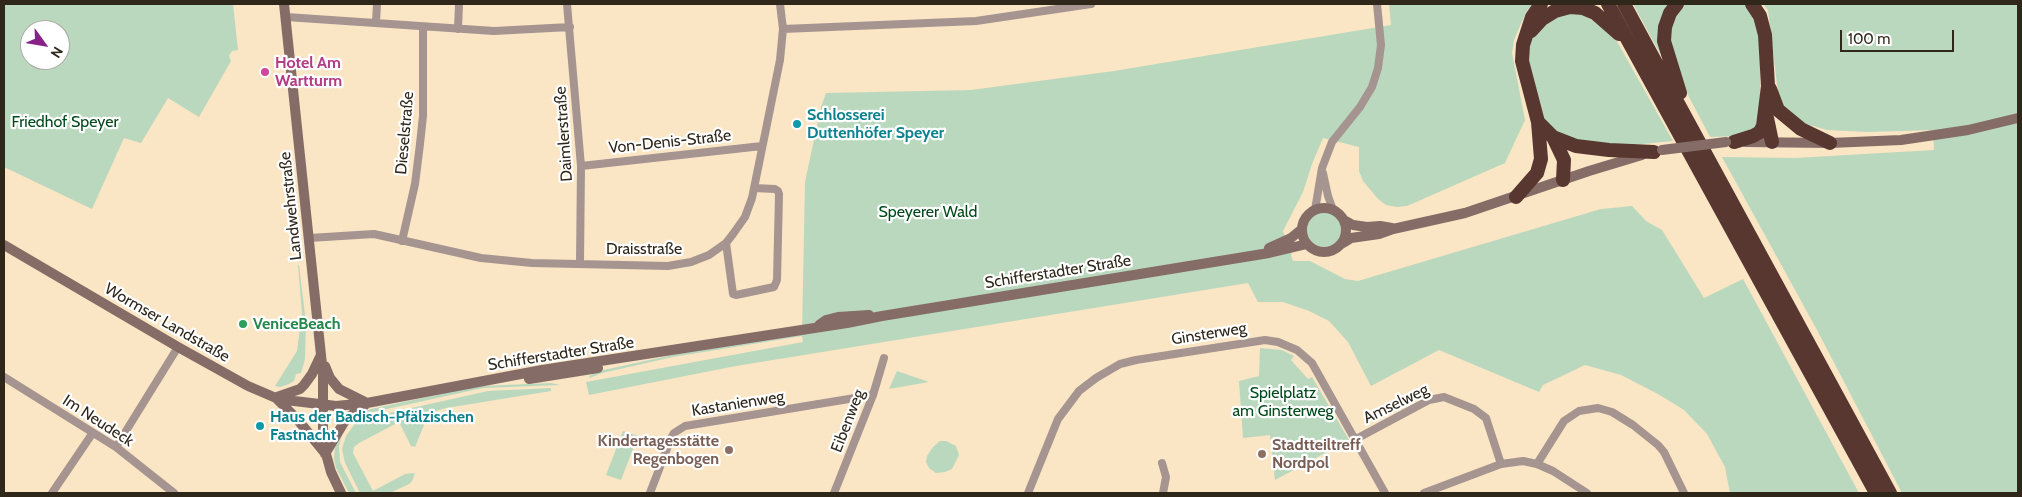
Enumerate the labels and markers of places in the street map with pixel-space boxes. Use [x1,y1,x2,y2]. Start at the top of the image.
place label: Hotel Am Wartturm [275,53,342,91]
marker: Hotel Am Wartturm [259,66,271,78]
place label: Schlosserei Duttenhöfer Speyer [807,105,944,143]
marker: Schlosserei Duttenhöfer Speyer [791,118,803,130]
place label: VeniceBeach [253,314,341,334]
marker: VeniceBeach [237,318,249,330]
place label: Haus der Badisch-Pfälzischen Fastnacht [270,407,474,445]
marker: Haus der Badisch-Pfälzischen Fastnacht [254,420,266,432]
place label: Kindertagesstätte Regenbogen [597,431,719,469]
place label: Stadtteiltreff Nordpol [1272,435,1361,473]
marker: Kindertagesstätte Regenbogen [723,444,735,456]
marker: Stadtteiltreff Nordpol [1256,448,1268,460]

